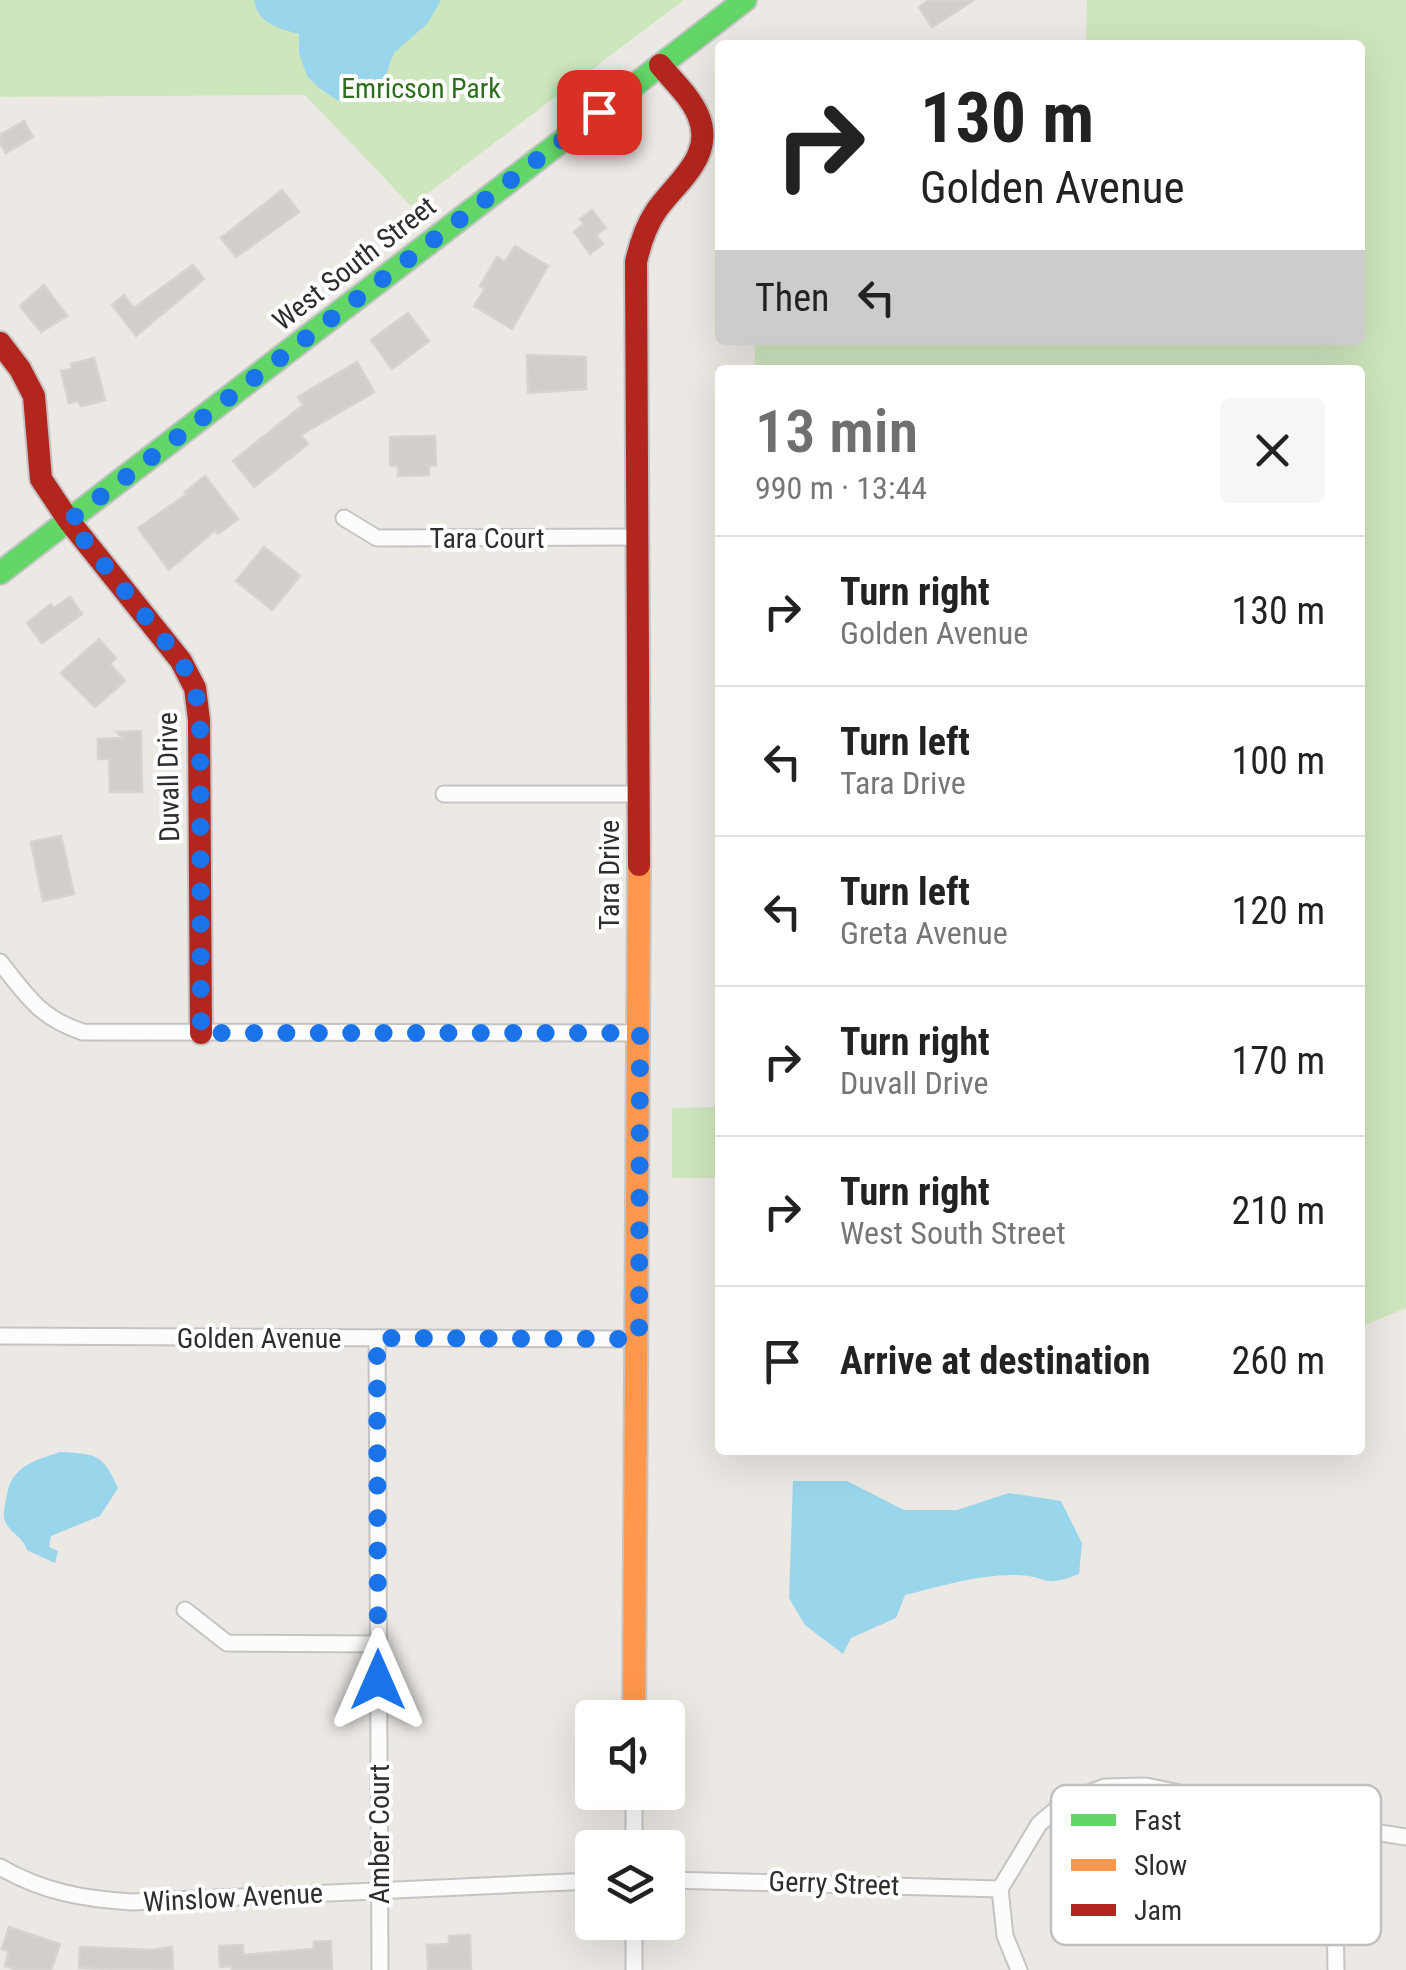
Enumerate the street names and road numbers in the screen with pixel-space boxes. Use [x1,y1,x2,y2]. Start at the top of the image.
street label: West South Street [266,190,442,337]
street label: Tara Court [429,522,545,555]
street label: Duvall Drive [151,712,186,842]
street label: Tara Drive [593,820,626,930]
street label: Golden Avenue [177,1322,341,1355]
street label: Amber Court [363,1764,396,1904]
street label: Gerry Street [768,1865,900,1902]
street label: Winslow Avenue [142,1876,324,1919]

